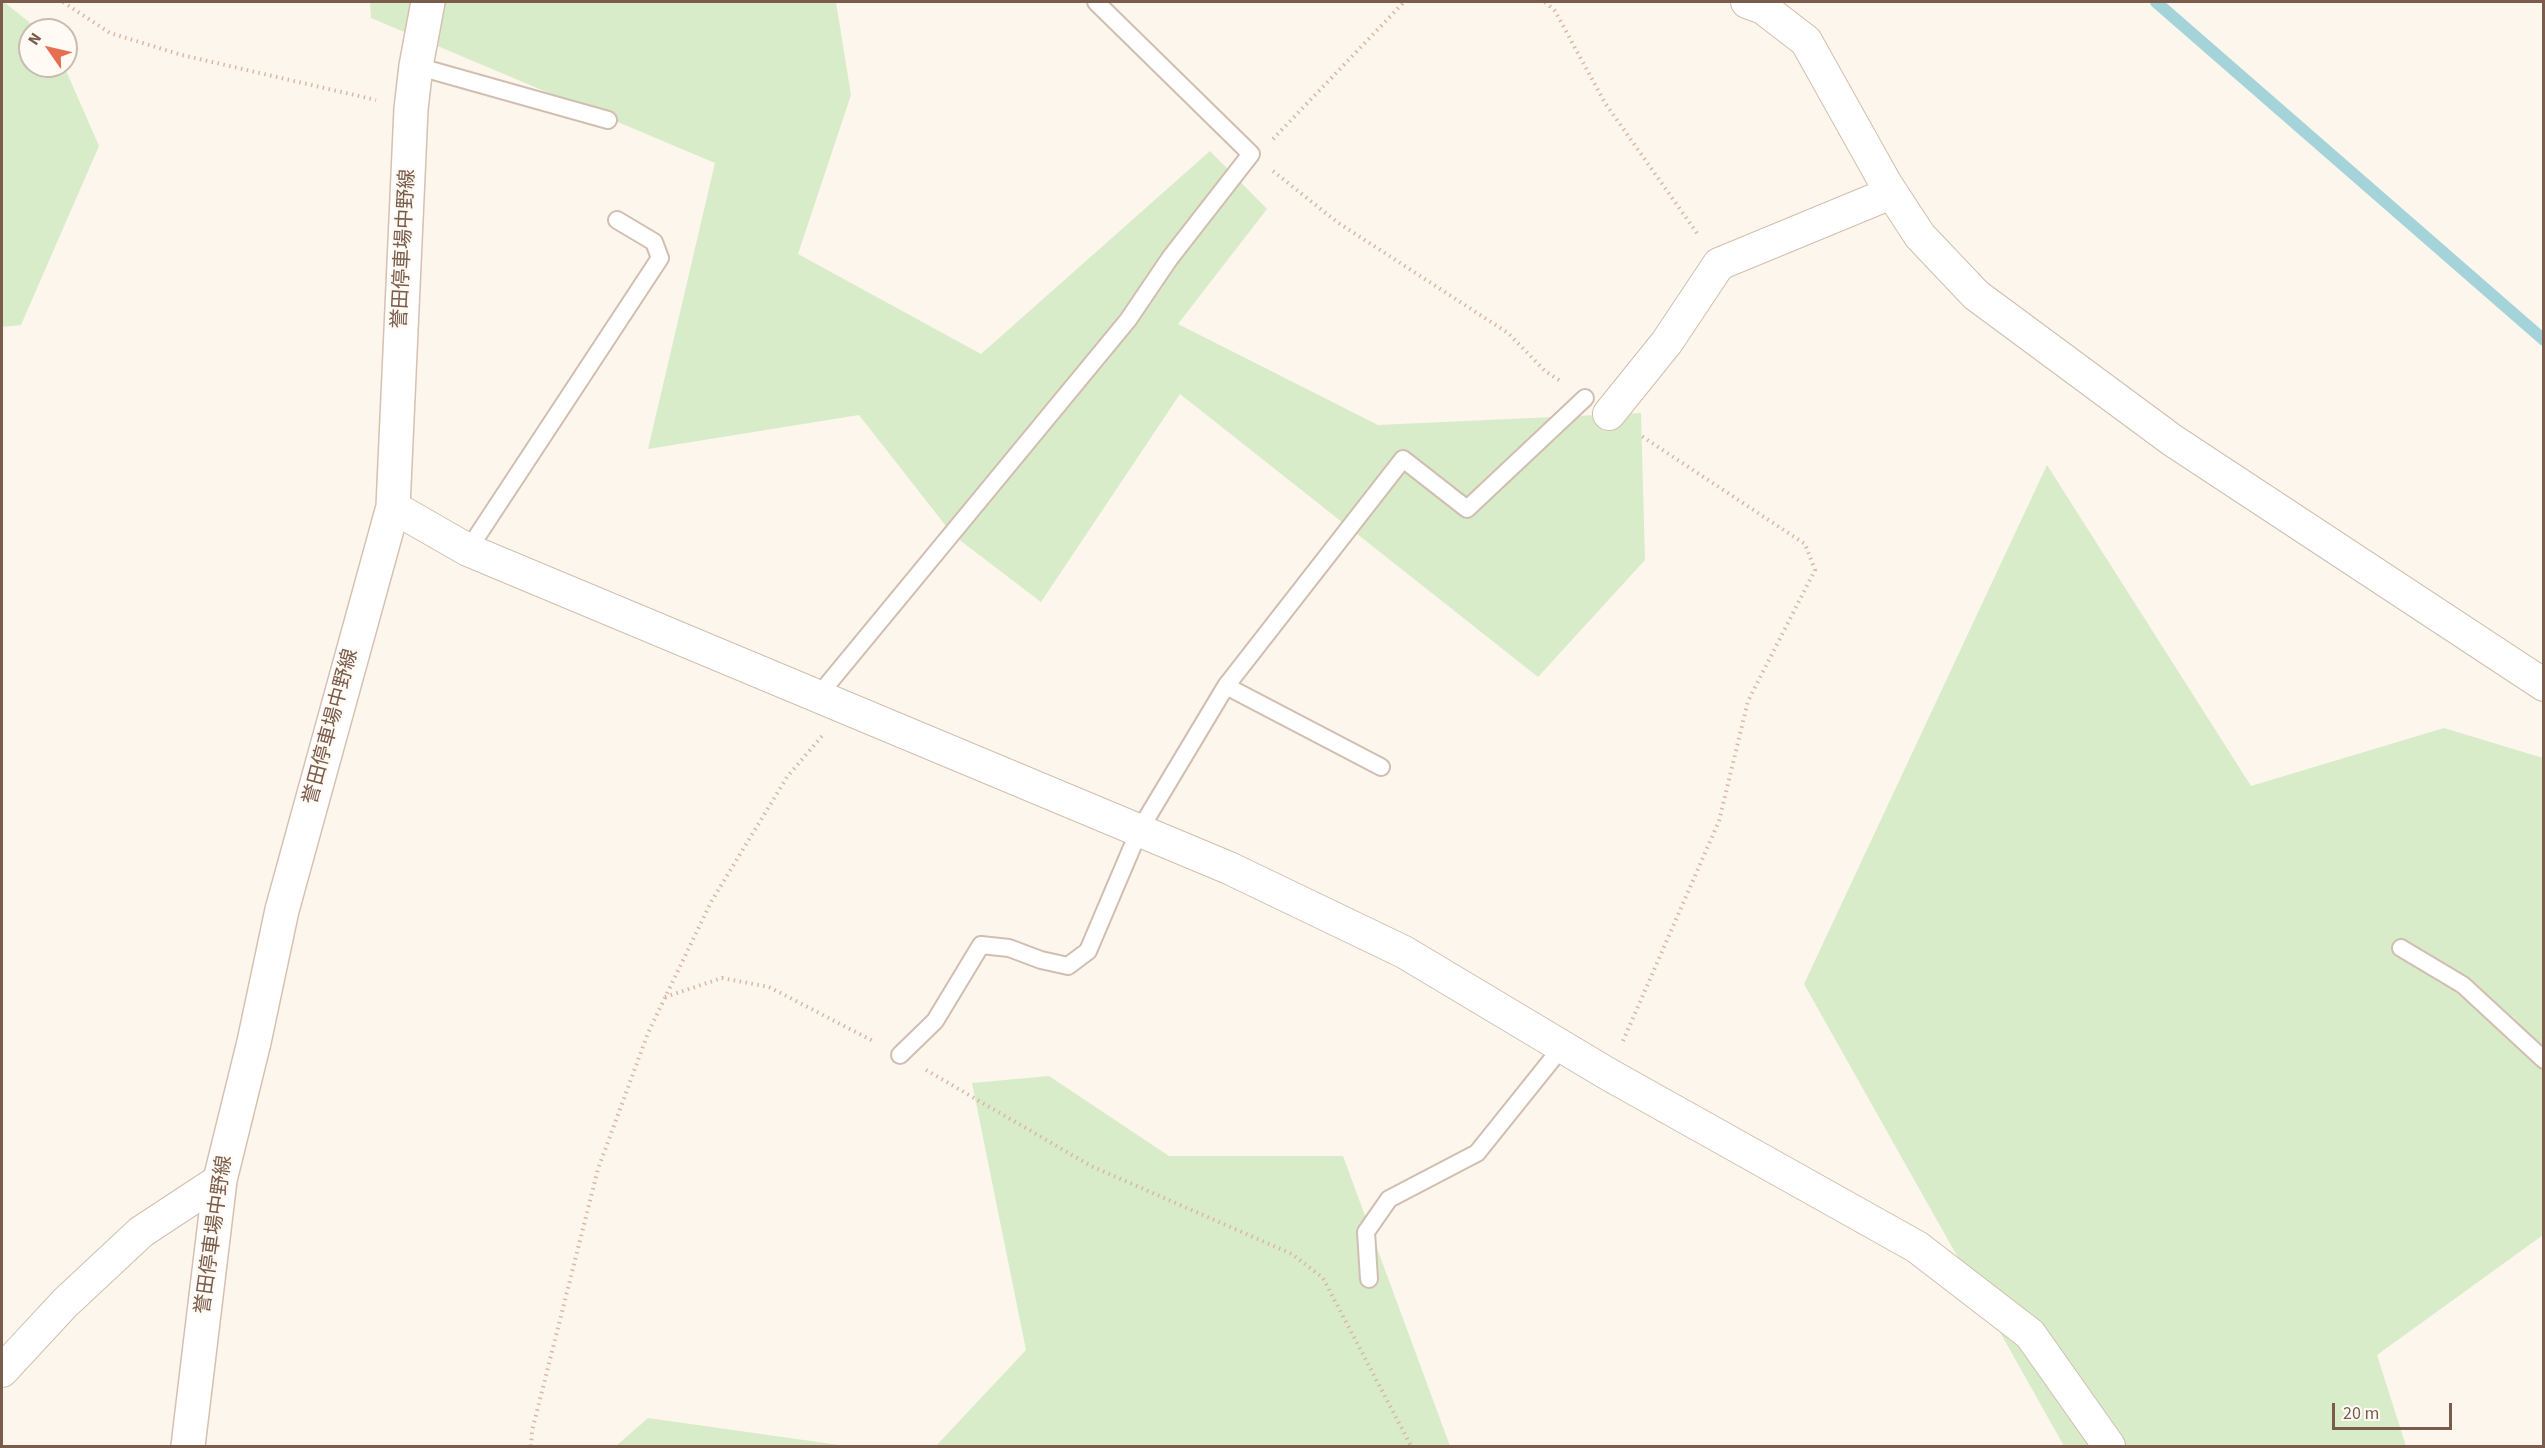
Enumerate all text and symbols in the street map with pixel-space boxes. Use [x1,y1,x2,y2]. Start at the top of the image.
north arrow [18,18,78,78]
text: N [23,28,47,50]
street label: 誉田停車場中野線 [389,168,421,330]
street label: 誉田停車場中野線 [300,647,364,807]
street label: 誉田停車場中野線 [192,1154,238,1316]
scale bar [2335,1391,2455,1429]
text: 20 m [2343,1401,2379,1426]

